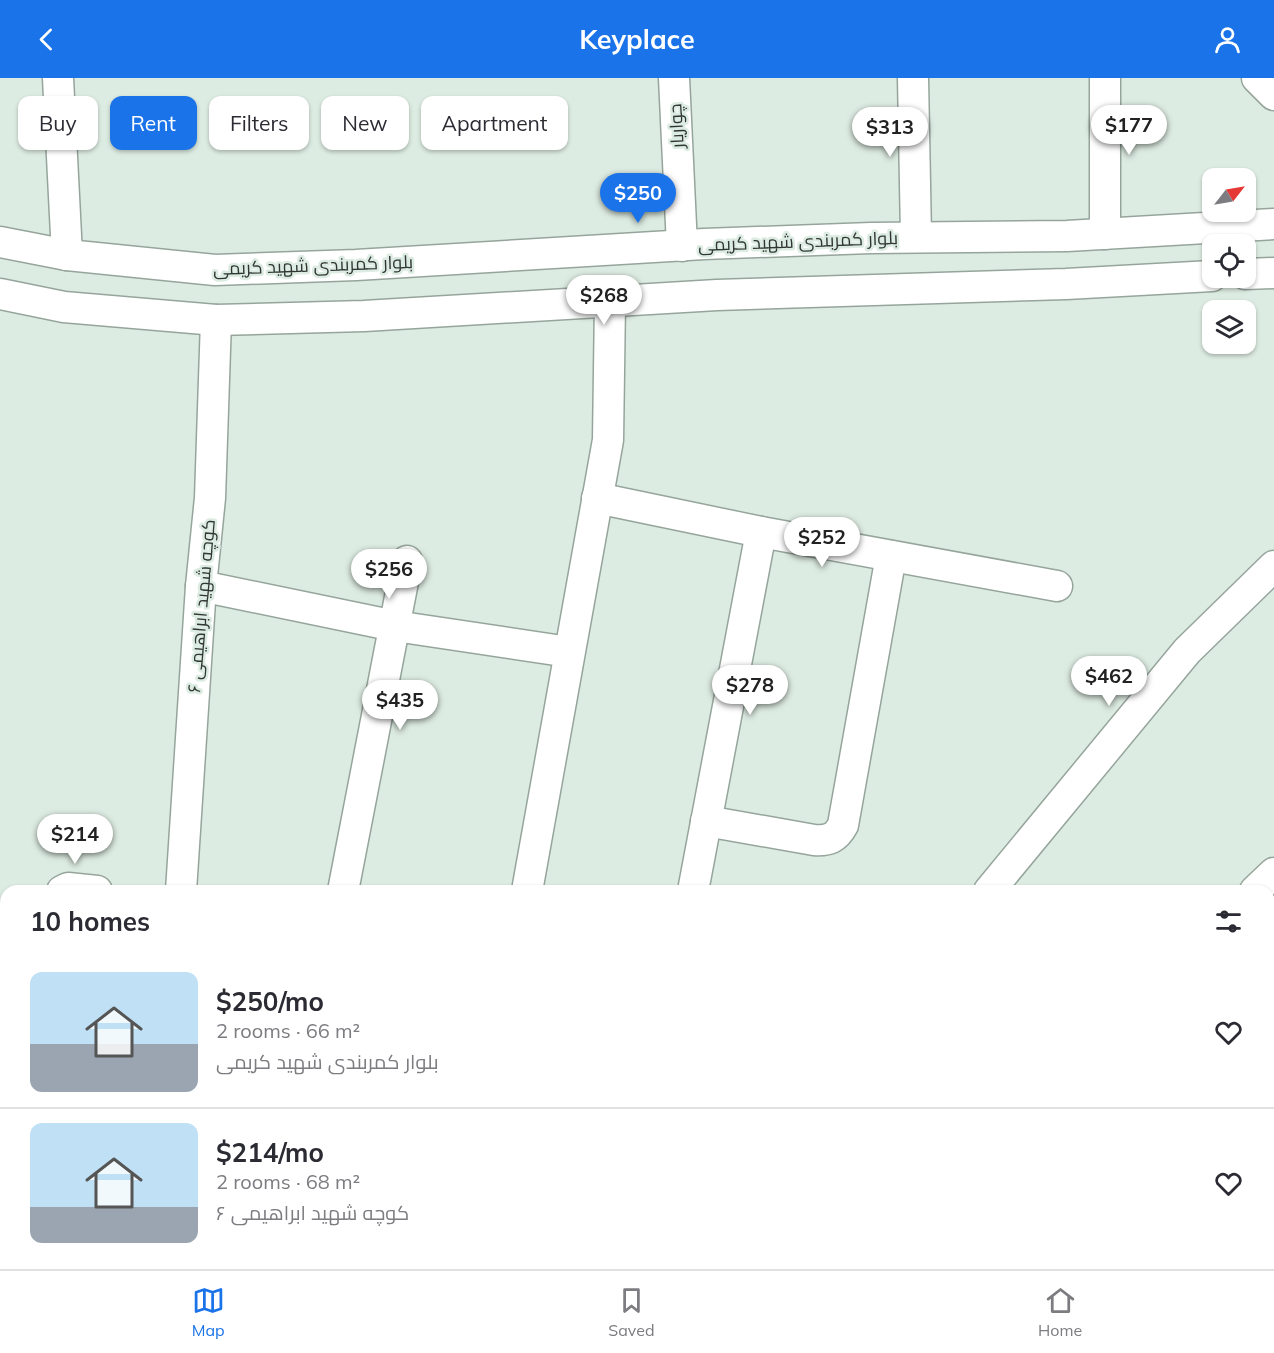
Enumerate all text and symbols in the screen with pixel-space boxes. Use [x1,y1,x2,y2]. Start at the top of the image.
text: Keyplace [579,22,695,56]
icon: back [30,23,63,56]
icon: person [1211,23,1244,56]
chip: Buy [18,96,98,150]
chip: Rent [110,96,197,150]
chip: Filters [209,96,309,150]
chip: New [321,96,409,150]
chip: Apartment [421,96,568,150]
street label: چواریار [663,103,690,150]
pin: $177 [1093,105,1165,156]
pin: $313 [854,107,926,158]
text: $177 [1105,112,1153,137]
text: $313 [866,114,914,139]
north arrow [1202,168,1256,222]
map controls [1202,168,1256,354]
pin: $250 [602,173,674,224]
text: $250 [614,180,662,205]
street label: بلوار کمربندی شهید کریمی [698,226,898,256]
button: locate [1202,234,1256,288]
street label: بلوار کمربندی شهید کریمی [213,250,413,280]
pin: $268 [568,275,640,326]
text: $268 [580,282,628,307]
button: layers [1202,300,1256,354]
pin: $252 [786,517,858,568]
street label: کوچه شهید ابراهیمی ۶ [182,518,221,694]
text: $252 [798,524,846,549]
pin: $256 [353,549,425,600]
text: $256 [365,556,413,581]
pin: $462 [1073,656,1145,707]
text: $462 [1085,663,1133,688]
pin: $278 [714,665,786,716]
text: $278 [726,672,774,697]
pin: $435 [364,680,436,731]
text: $435 [376,687,424,712]
pin: $214 [39,814,111,865]
text: $214 [51,821,99,846]
text: 10 homes [30,905,150,938]
icon: filters [1212,905,1245,938]
text: $250/mo [216,985,324,1018]
icon: home [78,996,150,1068]
icon: heart [1212,1016,1245,1049]
text: 2 rooms · 66 m² [216,1018,360,1043]
text: بلوار کمربندی شهید کریمی [216,1049,439,1074]
text: $214/mo [216,1136,324,1169]
icon: home [78,1147,150,1219]
icon: heart [1212,1167,1245,1200]
text: 2 rooms · 68 m² [216,1169,360,1194]
text: کوچه شهید ابراهیمی ۶ [216,1200,409,1225]
tab: Map [192,1284,225,1340]
tab: Saved [608,1284,654,1340]
tab: Home [1038,1284,1082,1340]

